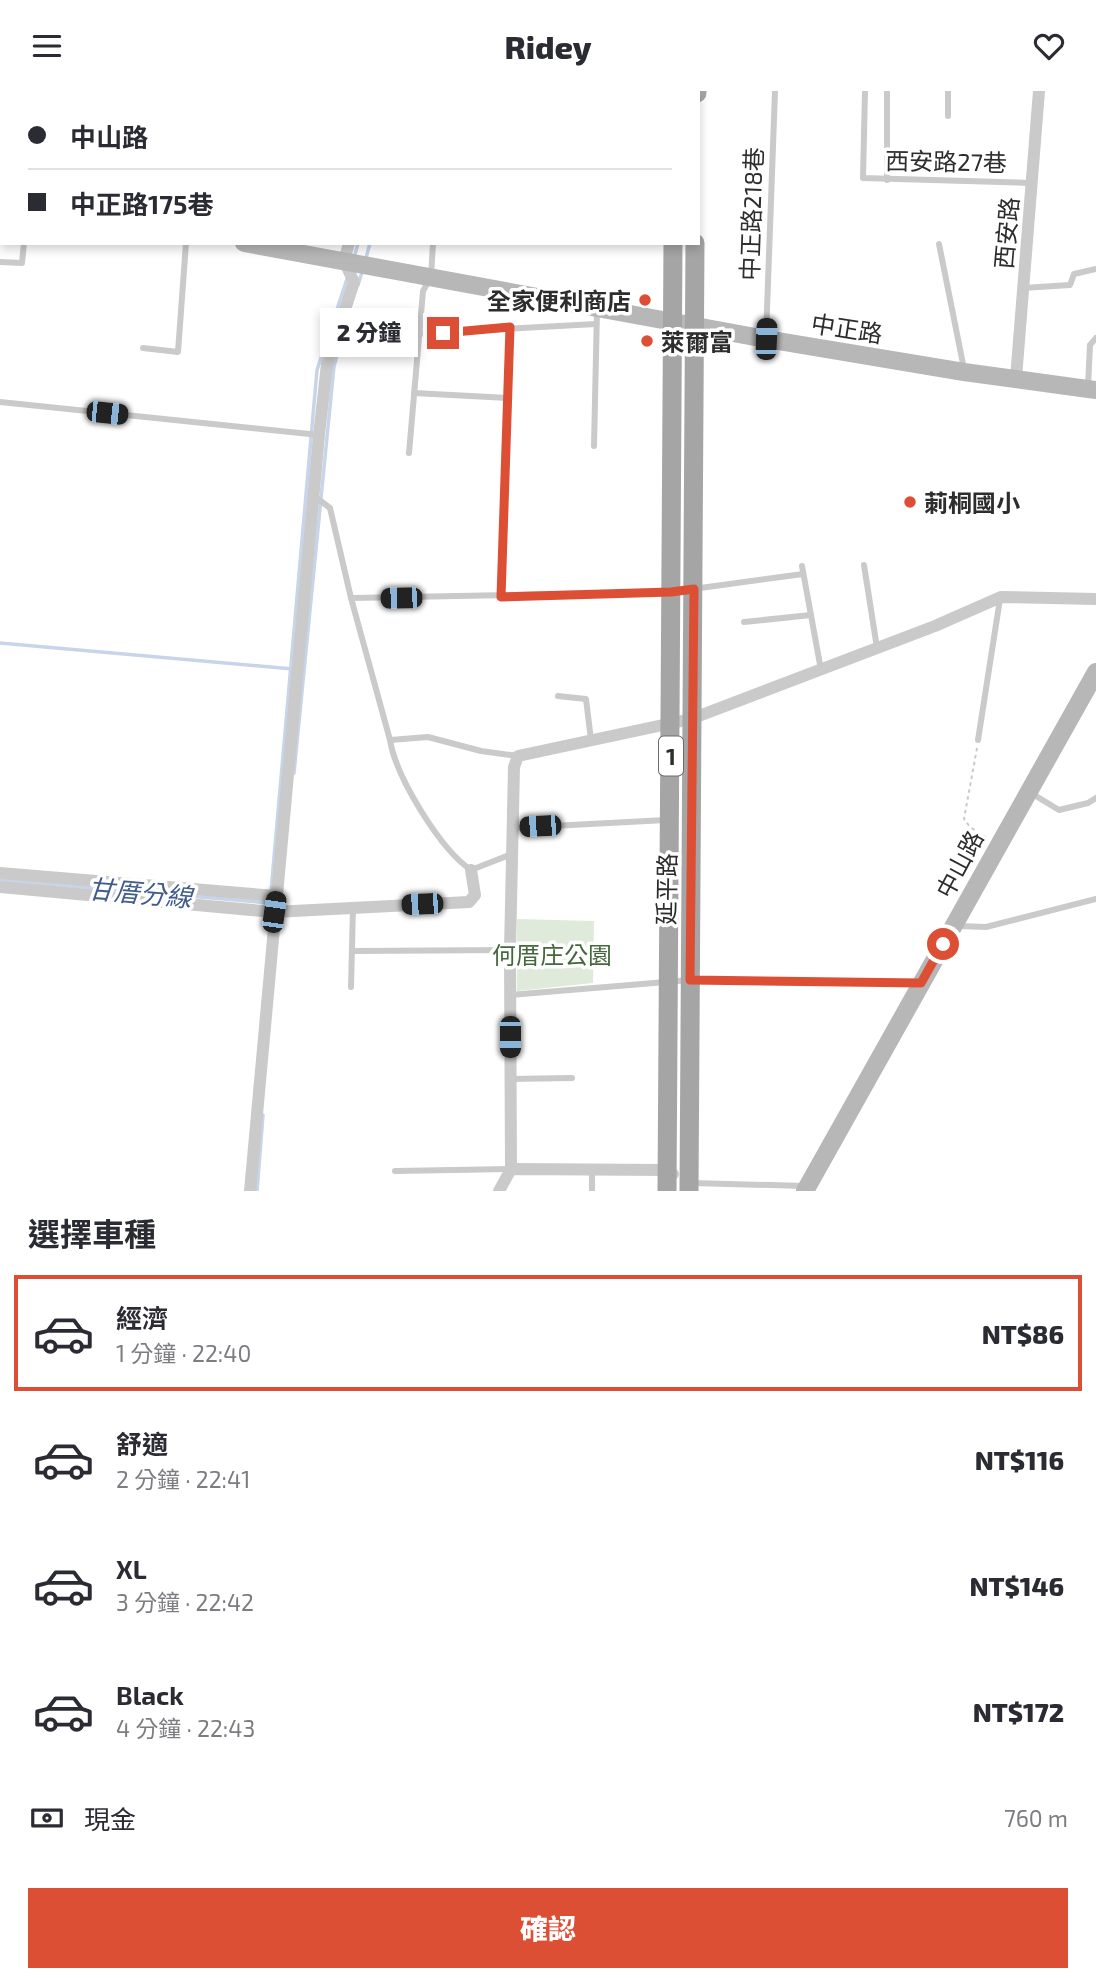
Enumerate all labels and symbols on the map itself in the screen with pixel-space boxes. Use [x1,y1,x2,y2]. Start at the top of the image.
street label: 西安路27巷 [885,145,1007,177]
street label: 中正路218巷 [734,147,768,281]
street label: 西安路 [988,196,1024,270]
place label: 全家便利商店 [487,286,631,315]
marker: 全家便利商店 [637,292,653,308]
street label: 中正路 [809,308,885,348]
callout: 2 分鐘 [320,309,418,357]
route end [427,317,459,349]
car [755,318,778,360]
place label: 萊爾富 [661,327,733,356]
marker: 萊爾富 [639,333,655,349]
car [86,400,129,426]
place label: 莿桐國小 [924,488,1020,517]
marker: 莿桐國小 [902,494,918,510]
car [380,587,423,609]
road number: 1 [659,737,683,775]
car [519,814,562,838]
street label: 中山路 [929,825,989,903]
street label: 延平路 [651,853,681,925]
water label: 甘厝分線 [87,872,196,912]
car [261,890,288,934]
car [401,893,444,915]
route start [927,928,959,960]
park label: 何厝庄公園 [492,940,612,969]
car [500,1016,521,1058]

